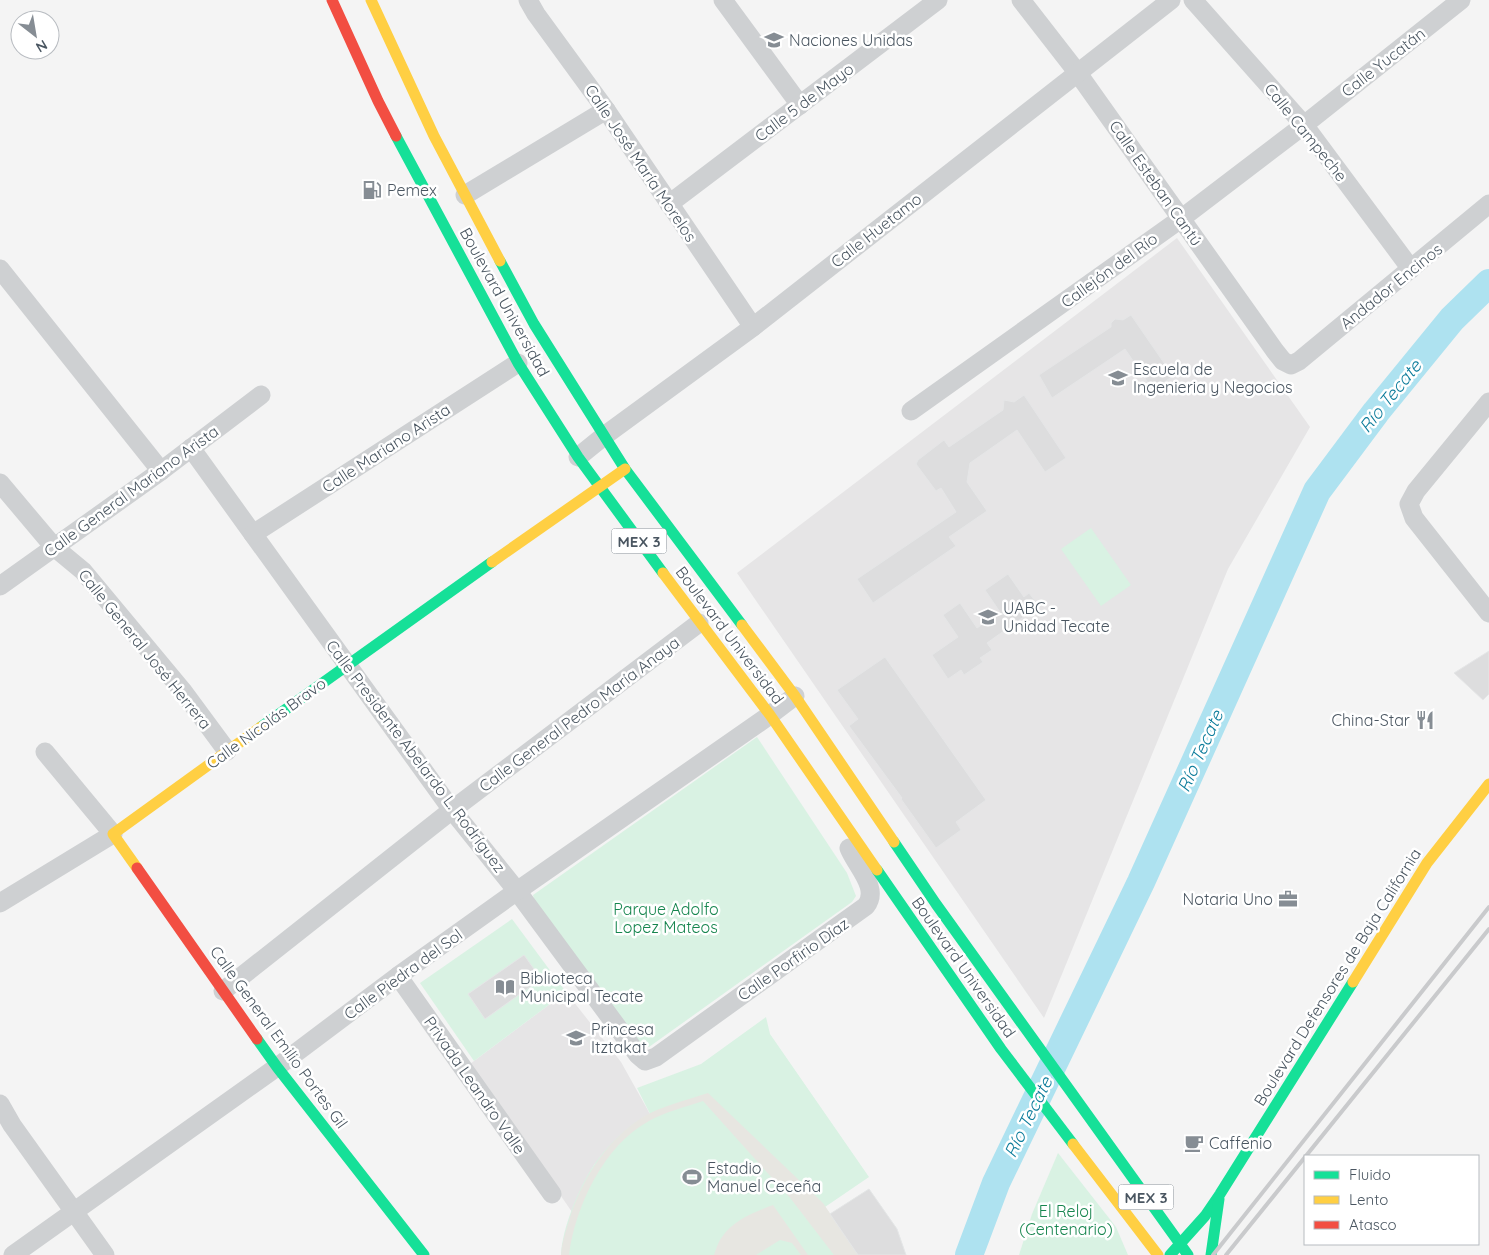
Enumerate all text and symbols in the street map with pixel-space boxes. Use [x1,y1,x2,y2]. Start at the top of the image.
north arrow [10,10,60,60]
street label: Calle Yucatán [1337,23,1429,101]
school or university icon: Naciones Unidas [763,29,785,51]
place label: Naciones Unidas [789,30,913,50]
text: N [33,36,51,57]
street label: Calle 5 de Mayo [751,58,857,146]
street label: Calle Campeche [1260,79,1352,185]
street label: Calle José María Morelos [581,81,701,245]
street label: Calle Esteban Cantú [1105,116,1207,250]
fuel station icon: Pemex [361,179,383,201]
place label: Pemex [387,180,437,200]
street label: Calle Huetamo [827,188,925,272]
street label: Boulevard Universidad [456,224,554,380]
street label: Callejón del Río [1057,228,1161,312]
street label: Andador Encinos [1336,239,1446,333]
water label: Río Tecate [1354,354,1427,437]
place label: Escuela de Ingenieria y Negocios [1133,359,1293,397]
school or university icon: Escuela de Ingenieria y Negocios [1107,367,1129,389]
street label: Calle Mariano Arista [318,399,454,497]
street label: Calle General Mariano Arista [40,421,222,561]
road number: MEX 3 [612,528,666,554]
street label: Boulevard Universidad [672,562,788,708]
street label: Calle General José Herrera [74,565,216,733]
place label: UABC - Unidad Tecate [1003,598,1110,636]
school or university icon: UABC - Unidad Tecate [977,606,999,628]
street label: Calle General Pedro María Anaya [475,632,683,796]
street label: Calle Presidente Abelardo L. Rodríguez [322,636,510,876]
street label: Calle Nicolás Bravo [202,673,330,773]
water label: Río Tecate [1172,706,1229,795]
restaurant icon: China-Star [1414,709,1436,731]
place label: China-Star [1332,710,1410,730]
street label: Boulevard Defensores de Baja California [1249,845,1425,1109]
office icon: Notaria Uno [1277,888,1299,910]
place label: Notaria Uno [1183,889,1273,909]
street label: Boulevard Universidad [908,893,1020,1041]
park label: Parque Adolfo Lopez Mateos [613,899,719,937]
street label: Calle Porfirio Díaz [734,913,852,1005]
street label: Calle Piedra del Sol [340,924,466,1024]
street label: Calle General Emilio Portes Gil [206,942,352,1132]
place label: Biblioteca Municipal Tecate [520,968,643,1006]
library icon: Biblioteca Municipal Tecate [494,976,516,998]
street label: Privada Leandro Valle [420,1012,530,1158]
place label: Princesa Itztakat [591,1019,654,1057]
school or university icon: Princesa Itztakat [565,1027,587,1049]
water label: Río Tecate [999,1072,1058,1161]
cafe icon: Caffenio [1183,1132,1205,1154]
place label: Caffenio [1209,1133,1272,1153]
legend [1304,1155,1479,1245]
place label: Estadio Manuel Ceceña [707,1158,821,1196]
text: Fluido [1349,1165,1391,1184]
sports icon: Estadio Manuel Ceceña [681,1166,703,1188]
road number: MEX 3 [1118,1184,1174,1210]
text: Lento [1349,1190,1388,1209]
park label: El Reloj (Centenario) [1019,1201,1113,1239]
text: Atasco [1349,1215,1397,1234]

